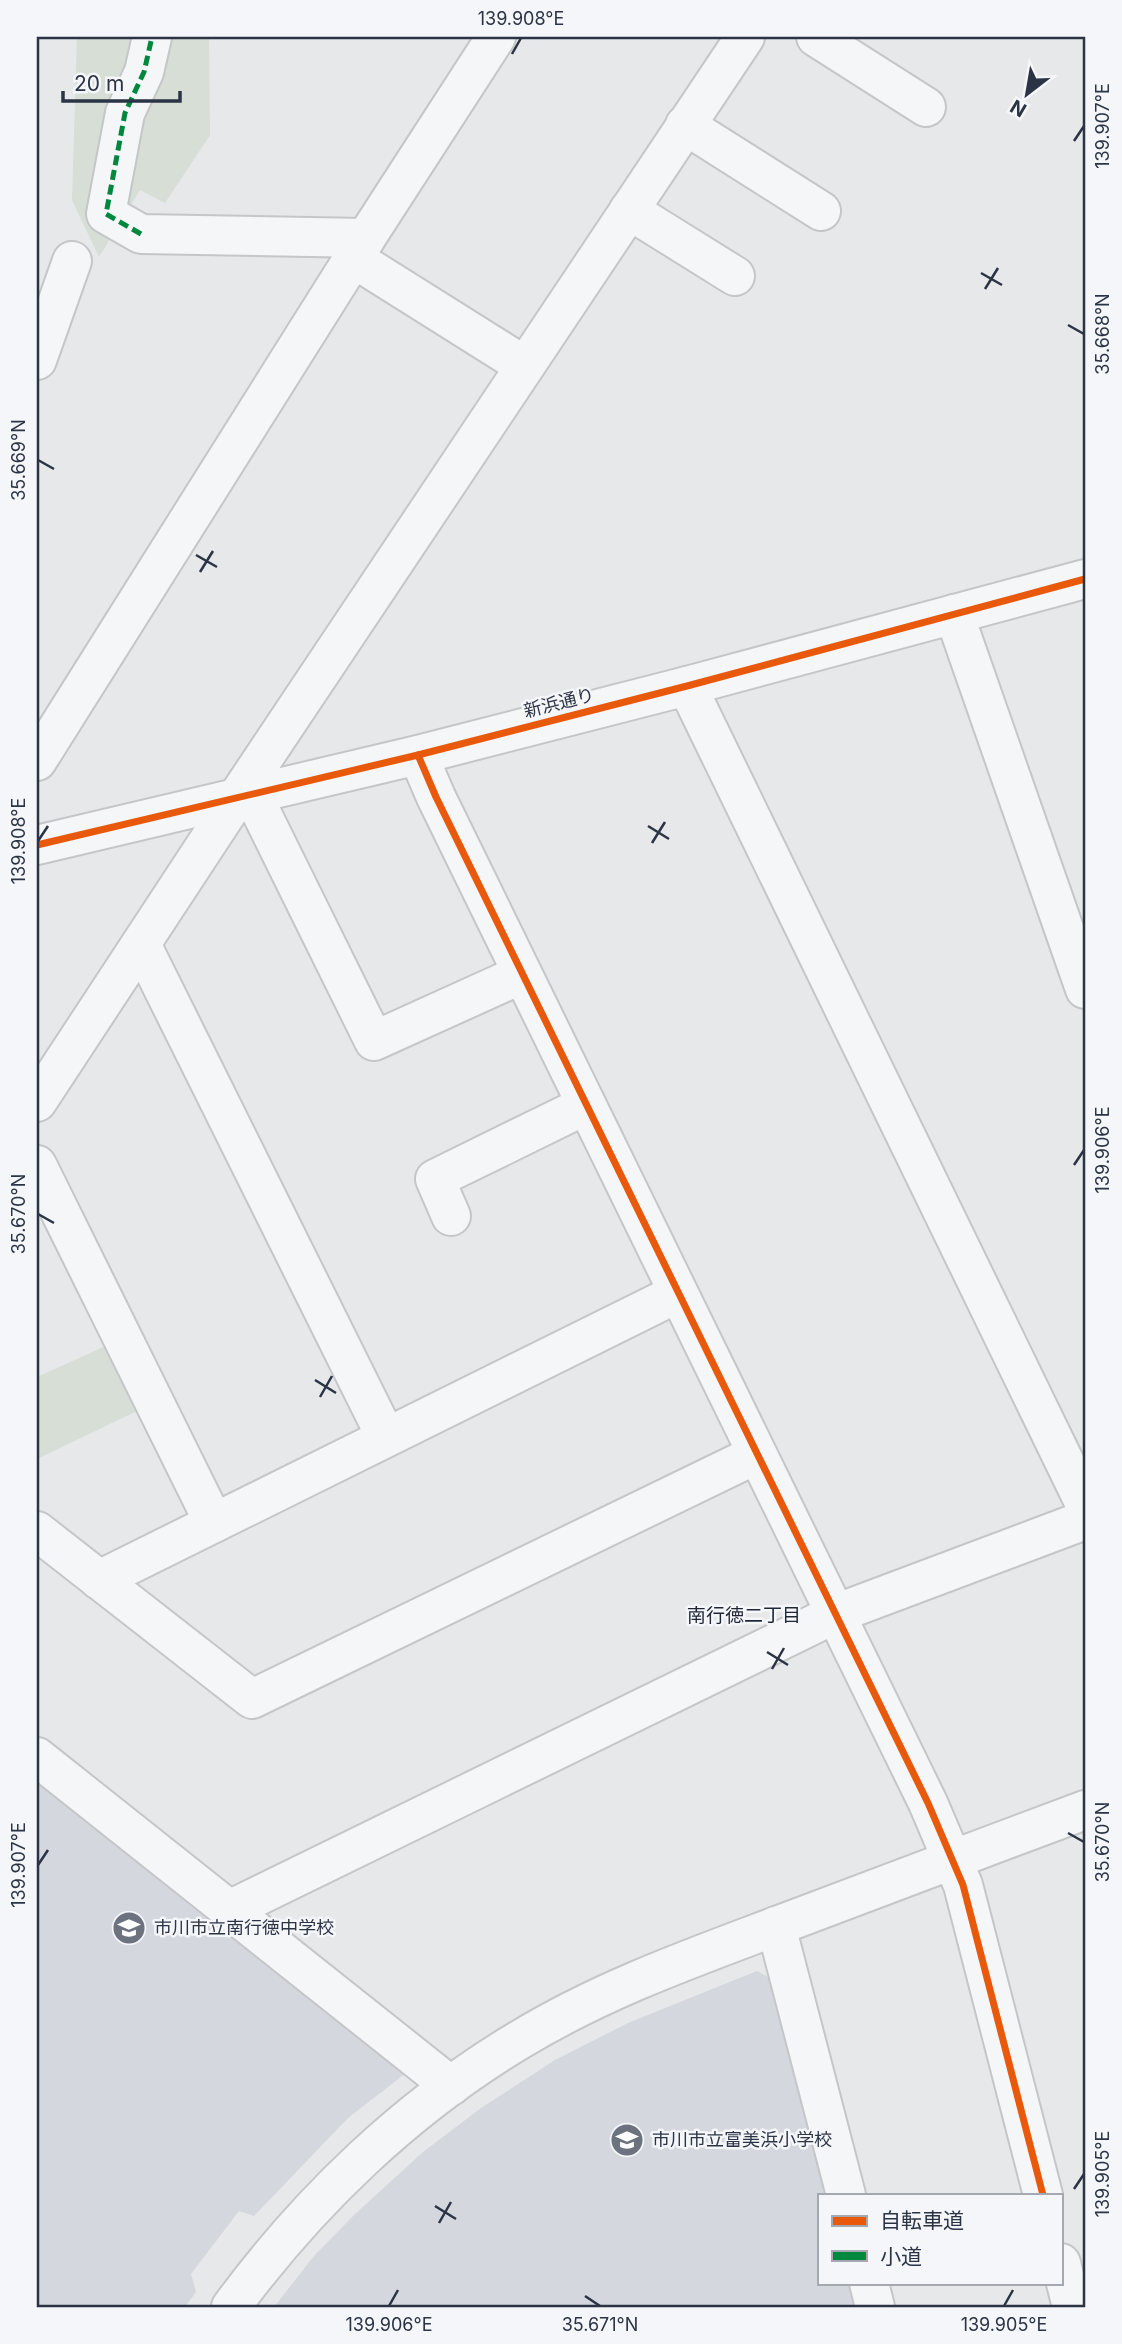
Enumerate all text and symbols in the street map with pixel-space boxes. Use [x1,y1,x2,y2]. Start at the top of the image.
text: 139.908°E [478,8,564,29]
scale bar [63,60,180,104]
north arrow [992,60,1062,130]
text: 20 m [74,71,124,96]
text: 139.907°E [1092,83,1113,169]
text: N [1006,95,1031,122]
text: 35.668°N [1092,293,1113,375]
text: 35.669°N [8,419,29,501]
street label: 新浜通り [521,684,596,721]
text: 139.908°E [8,798,29,884]
text: 139.906°E [1092,1107,1113,1193]
text: 35.670°N [8,1174,29,1254]
district label: 南行徳二丁目 [687,1604,801,1627]
text: 35.670°N [1092,1802,1113,1882]
text: 139.907°E [8,1822,29,1908]
school or university icon: 市川市立南行徳中学校 [110,1909,148,1947]
place label: 市川市立南行徳中学校 [154,1917,334,1938]
school or university icon: 市川市立富美浜小学校 [608,2121,646,2159]
place label: 市川市立富美浜小学校 [652,2129,832,2150]
text: 139.905°E [1092,2131,1113,2217]
legend [818,2194,1062,2284]
text: 自転車道 [880,2208,964,2233]
text: 小道 [880,2244,922,2269]
text: 139.906°E [346,2314,432,2335]
text: 35.671°N [562,2314,638,2335]
text: 139.905°E [961,2314,1047,2335]

